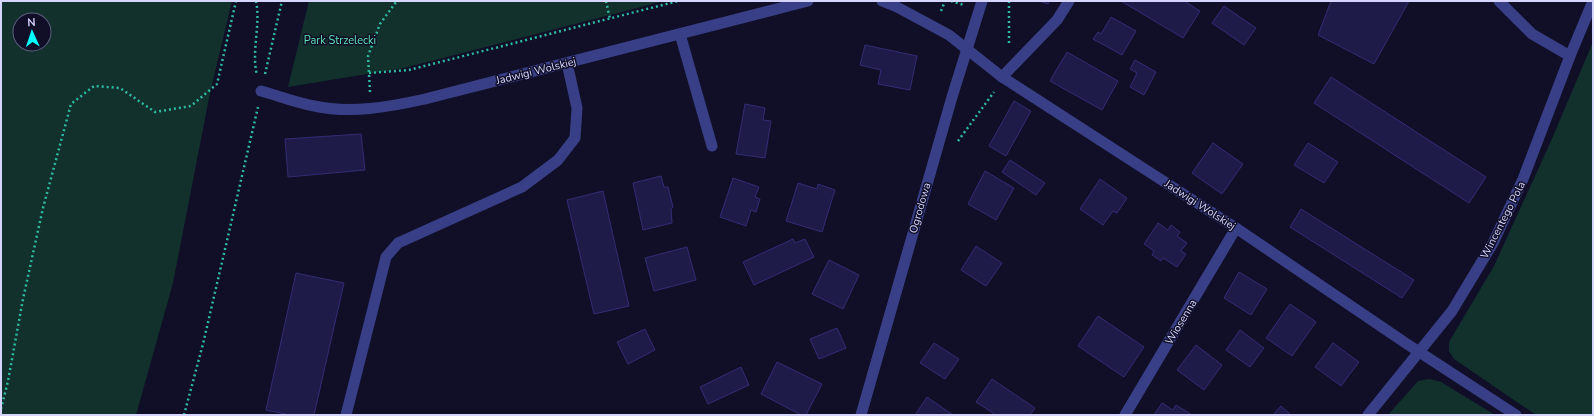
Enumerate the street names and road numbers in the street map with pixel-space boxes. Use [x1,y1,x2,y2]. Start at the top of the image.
street label: Jadwigi Wolskiej [493,54,578,88]
street label: Jadwigi Wolskiej [1161,176,1238,234]
street label: Wincentego Pola [1477,179,1529,261]
street label: Ogrodowa [906,181,934,235]
street label: Wiosenna [1162,296,1200,347]

